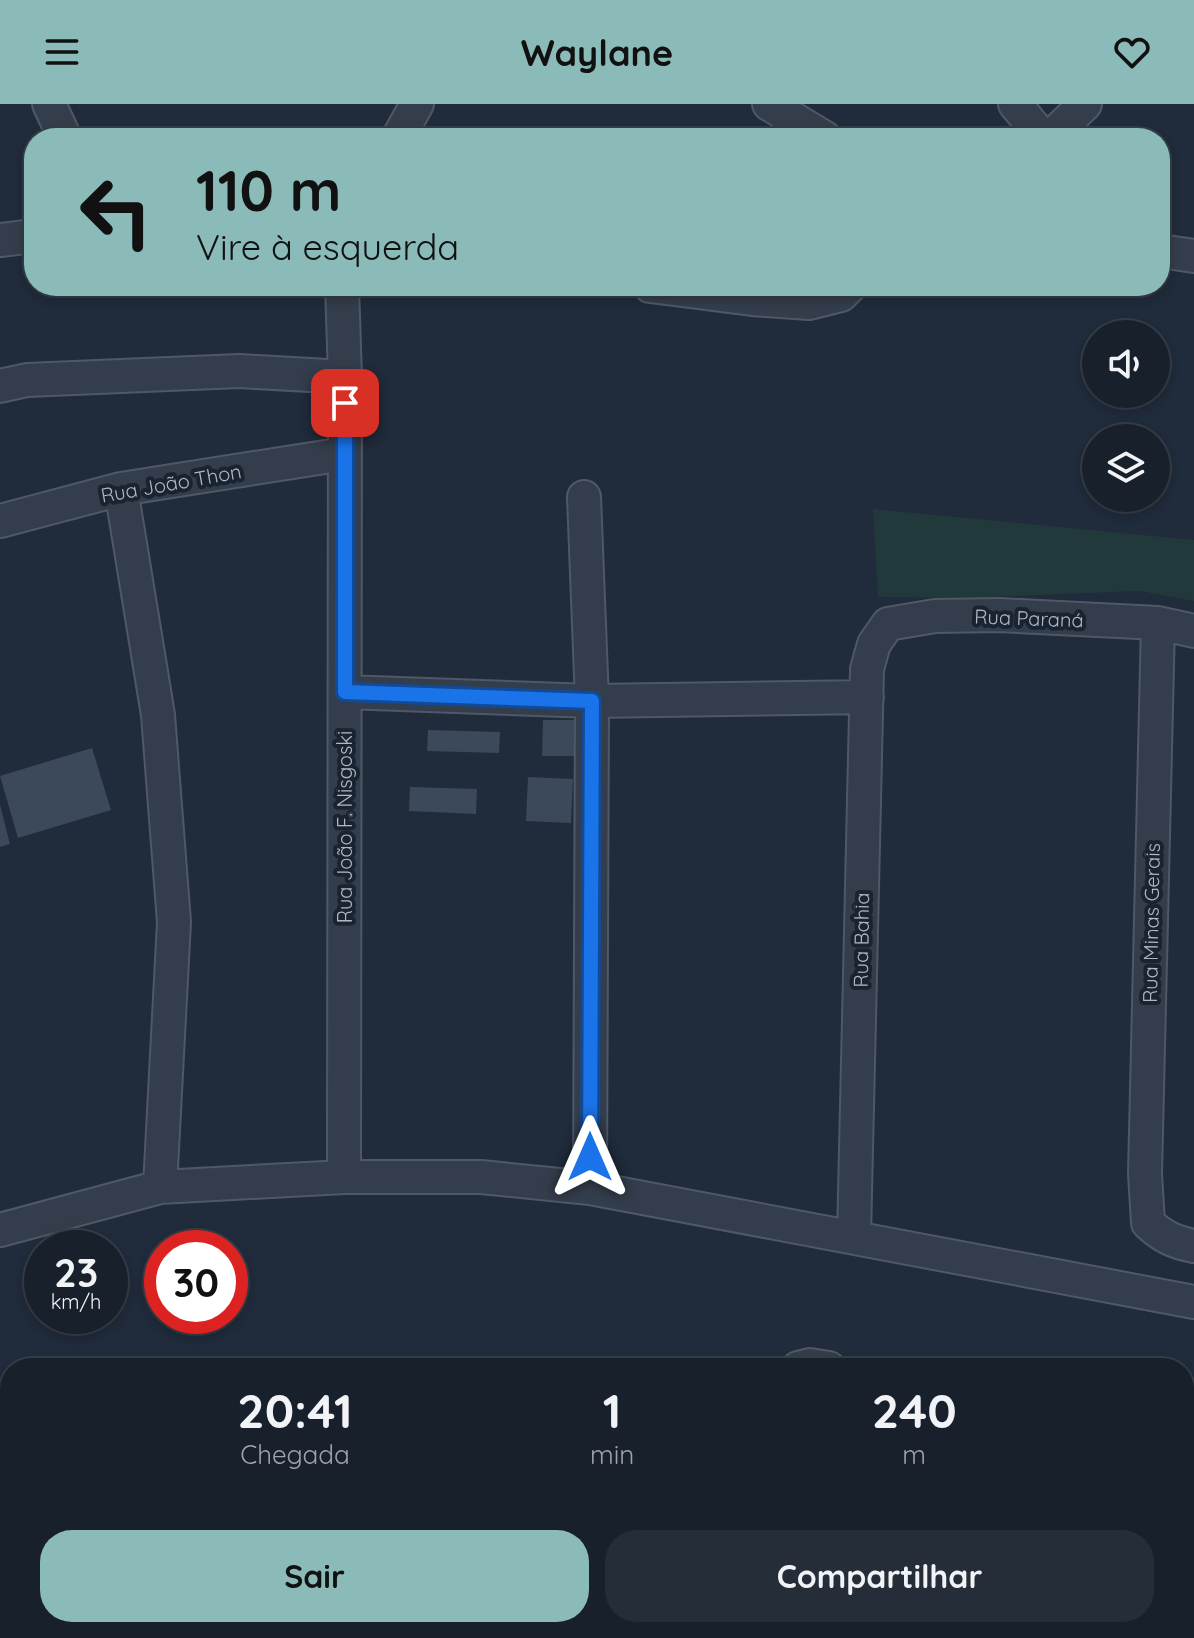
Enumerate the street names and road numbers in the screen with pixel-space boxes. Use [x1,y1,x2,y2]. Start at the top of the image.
street label: Rua João Thon [99,458,243,508]
street label: Rua Paraná [974,604,1084,632]
street label: Rua João F. Nisgoski [332,731,357,923]
street label: Rua Minas Gerais [1137,843,1165,1003]
street label: Rua Bahia [848,892,874,988]

